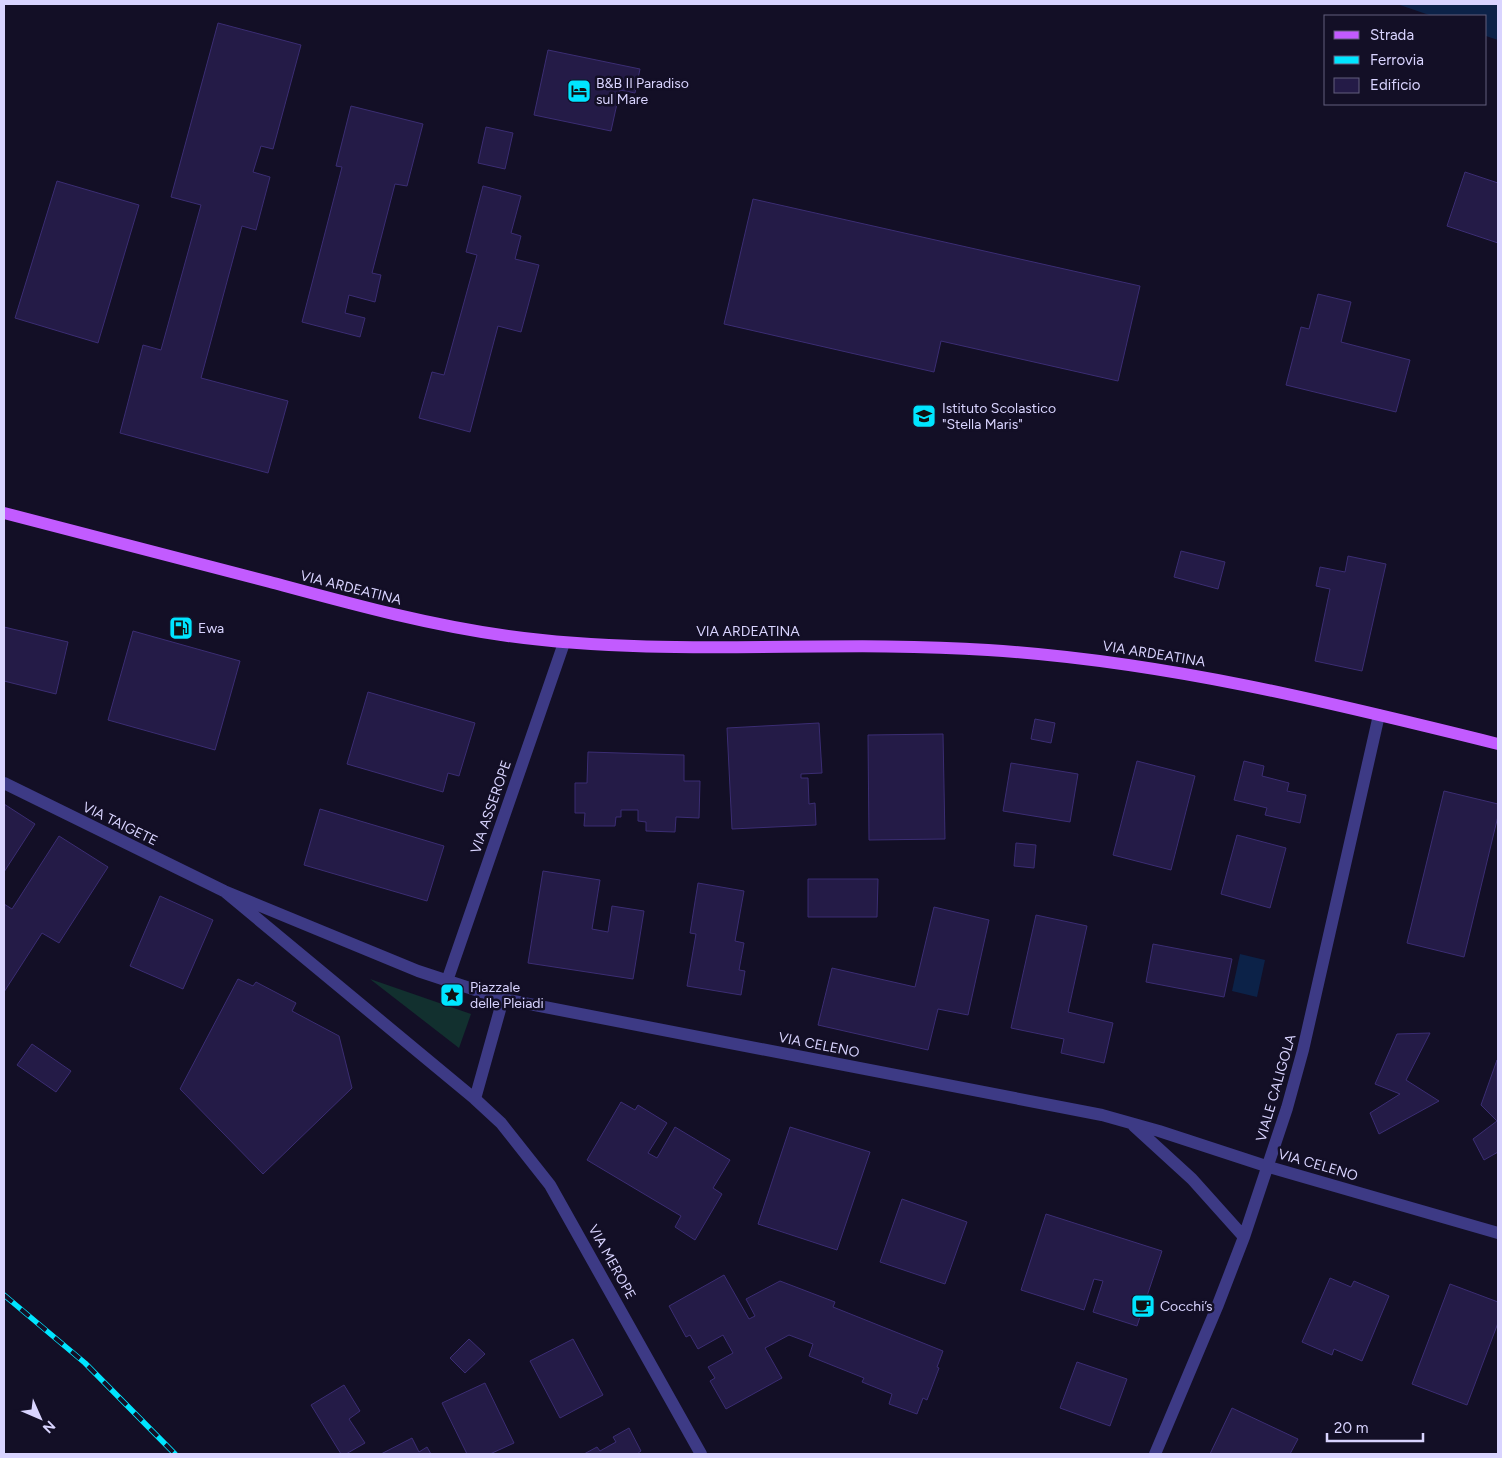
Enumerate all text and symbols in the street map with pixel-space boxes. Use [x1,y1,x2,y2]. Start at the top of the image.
legend [1324,15,1487,105]
text: Strada [1370,26,1414,44]
text: Ferrovia [1370,51,1424,69]
place label: B&B Il Paradiso sul Mare [596,75,689,108]
text: Edificio [1370,76,1421,94]
hotel icon: B&B Il Paradiso sul Mare [566,78,592,104]
place label: Istituto Scolastico "Stella Maris" [942,400,1056,433]
school or university icon: Istituto Scolastico "Stella Maris" [911,403,937,429]
street label: VIA ARDEATINA [299,567,404,609]
fuel station icon: Ewa [168,615,194,641]
place label: Ewa [198,620,224,637]
street label: VIA ARDEATINA [696,623,800,640]
street label: VIA ARDEATINA [1101,637,1207,671]
street label: VIA ASSEROPE [467,758,515,856]
street label: VIA TAIGETE [80,799,160,849]
place label: Piazzale delle Pleiadi [470,979,544,1012]
place icon: Piazzale delle Pleiadi [439,982,465,1008]
street label: VIA CELENO [777,1029,861,1061]
street label: VIALE CALIGOLA [1253,1032,1300,1144]
street label: VIA CELENO [1276,1146,1360,1185]
street label: VIA MEROPE [585,1222,639,1302]
cafe icon: Cocchi’s [1130,1293,1156,1319]
place label: Cocchi’s [1160,1298,1213,1315]
north arrow [15,1393,65,1443]
scale bar [1327,1410,1423,1442]
text: N [39,1417,59,1437]
text: 20 m [1334,1419,1368,1437]

